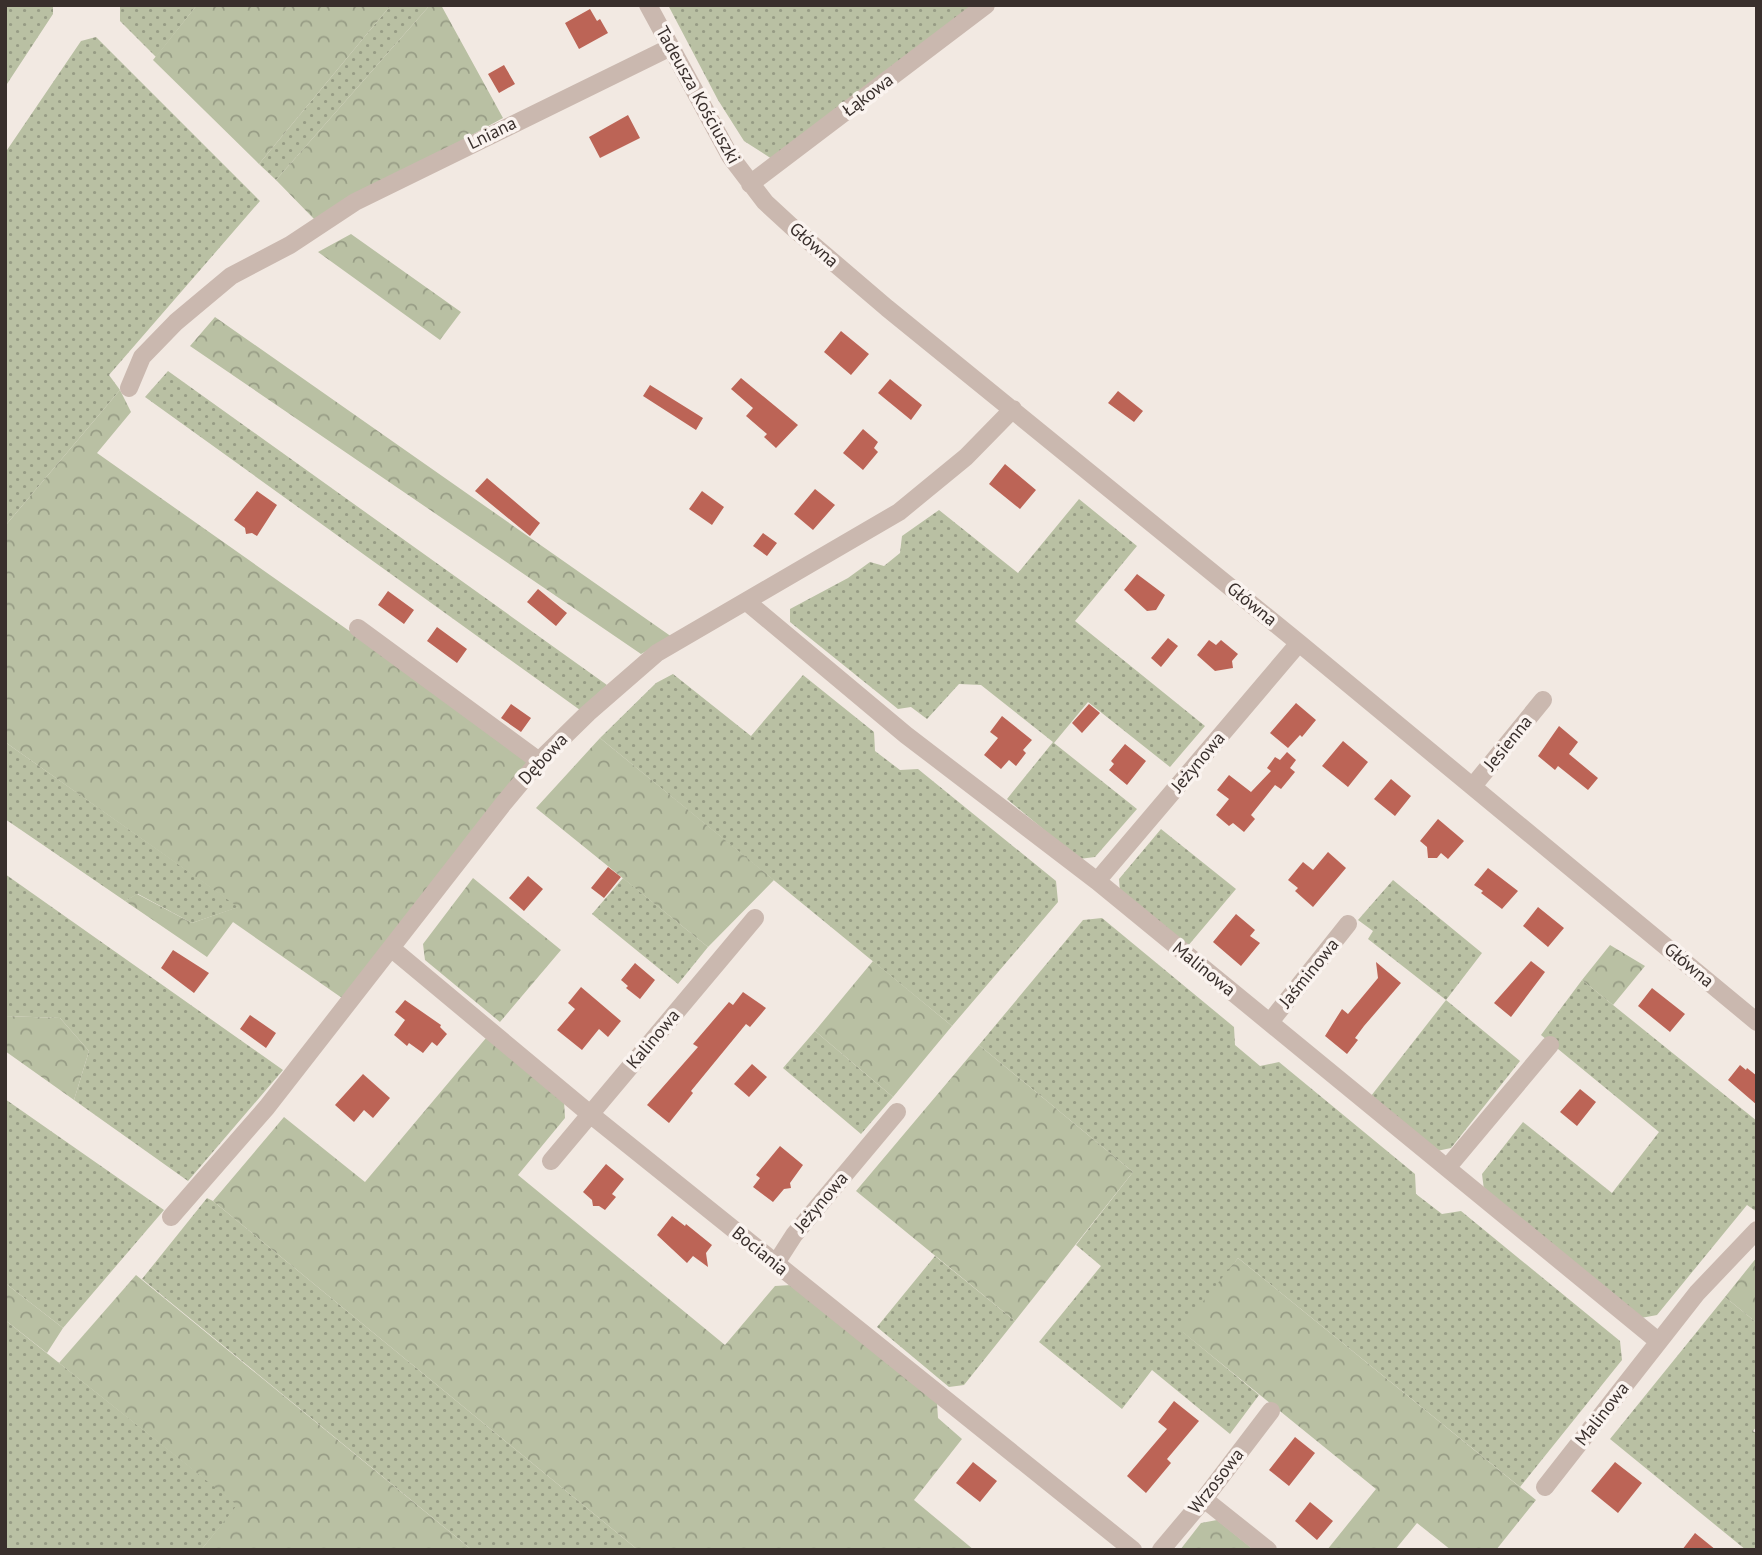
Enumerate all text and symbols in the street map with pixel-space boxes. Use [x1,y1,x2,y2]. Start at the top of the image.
street label: Tadeusza Kościuszki [651,22,746,168]
street label: Łąkowa [838,68,898,121]
street label: Lniana [464,111,520,154]
street label: Główna [785,217,844,272]
street label: Główna [1223,577,1282,631]
street label: Jesienna [1478,710,1537,776]
street label: Jeżynowa [1165,727,1230,797]
street label: Dębowa [513,728,572,789]
street label: Jaśminowa [1273,933,1344,1013]
street label: Malinowa [1168,936,1241,1001]
street label: Główna [1660,937,1719,992]
street label: Kalinowa [621,1004,684,1073]
street label: Jeżynowa [788,1167,853,1237]
street label: Bociania [728,1221,793,1280]
street label: Malinowa [1570,1377,1634,1450]
street label: Wrzosowa [1183,1443,1248,1518]

